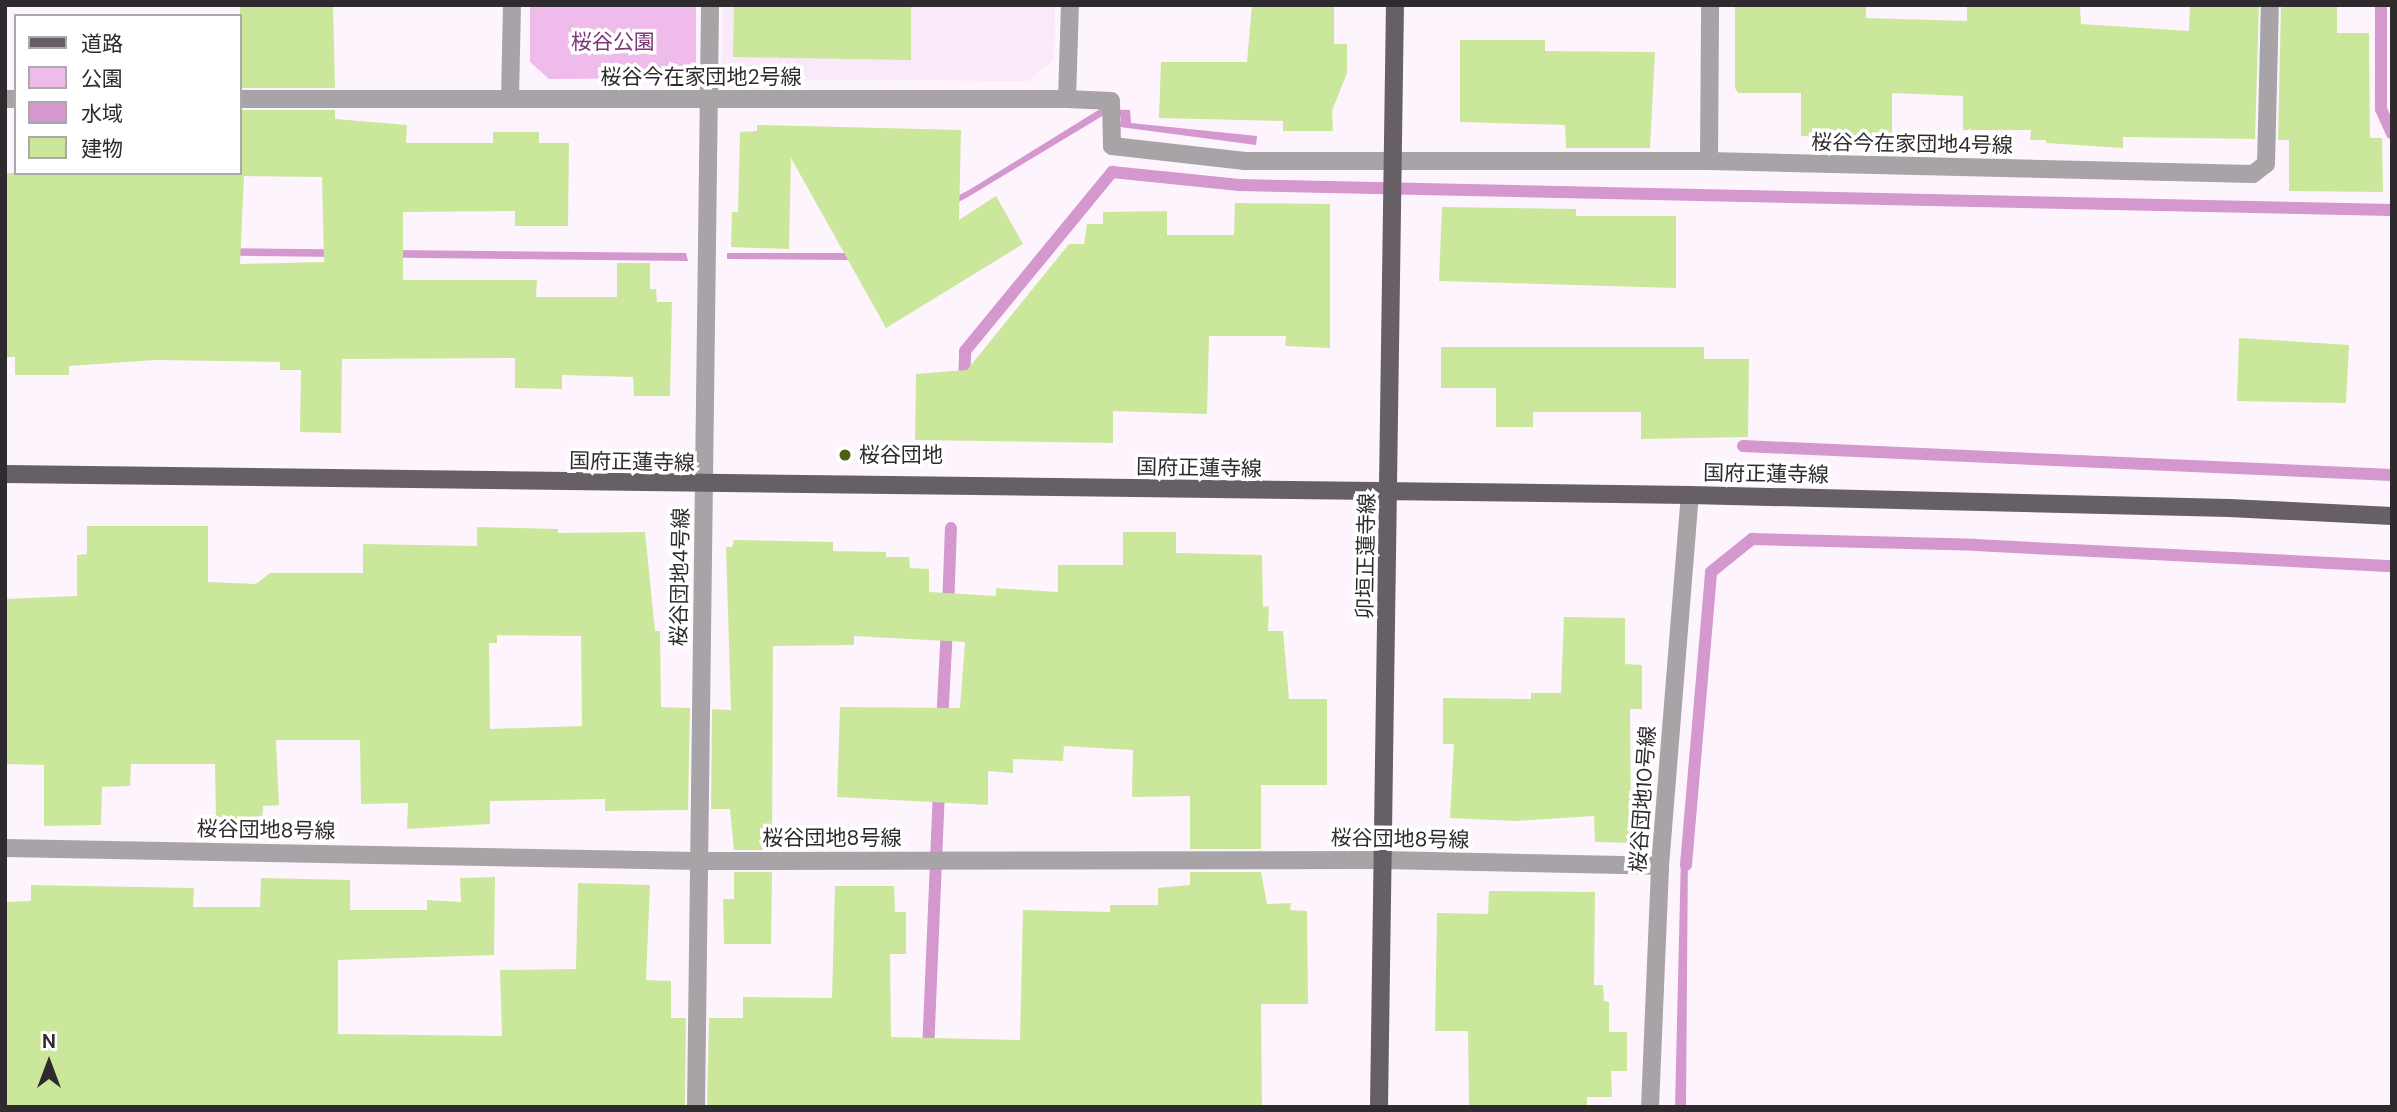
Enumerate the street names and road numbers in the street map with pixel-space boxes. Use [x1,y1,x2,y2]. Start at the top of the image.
street label: 桜谷今在家団地2号線 [600,64,802,90]
street label: 桜谷今在家団地4号線 [1811,130,2013,158]
street label: 国府正蓮寺線 [569,448,695,476]
street label: 国府正蓮寺線 [1136,454,1262,482]
street label: 国府正蓮寺線 [1703,460,1829,488]
street label: 卯垣正蓮寺線 [1352,493,1380,619]
street label: 桜谷団地4号線 [666,507,694,647]
street label: 桜谷団地10号線 [1625,725,1661,873]
street label: 桜谷団地8号線 [196,816,336,844]
street label: 桜谷団地8号線 [763,825,901,851]
street label: 桜谷団地8号線 [1330,825,1470,853]

